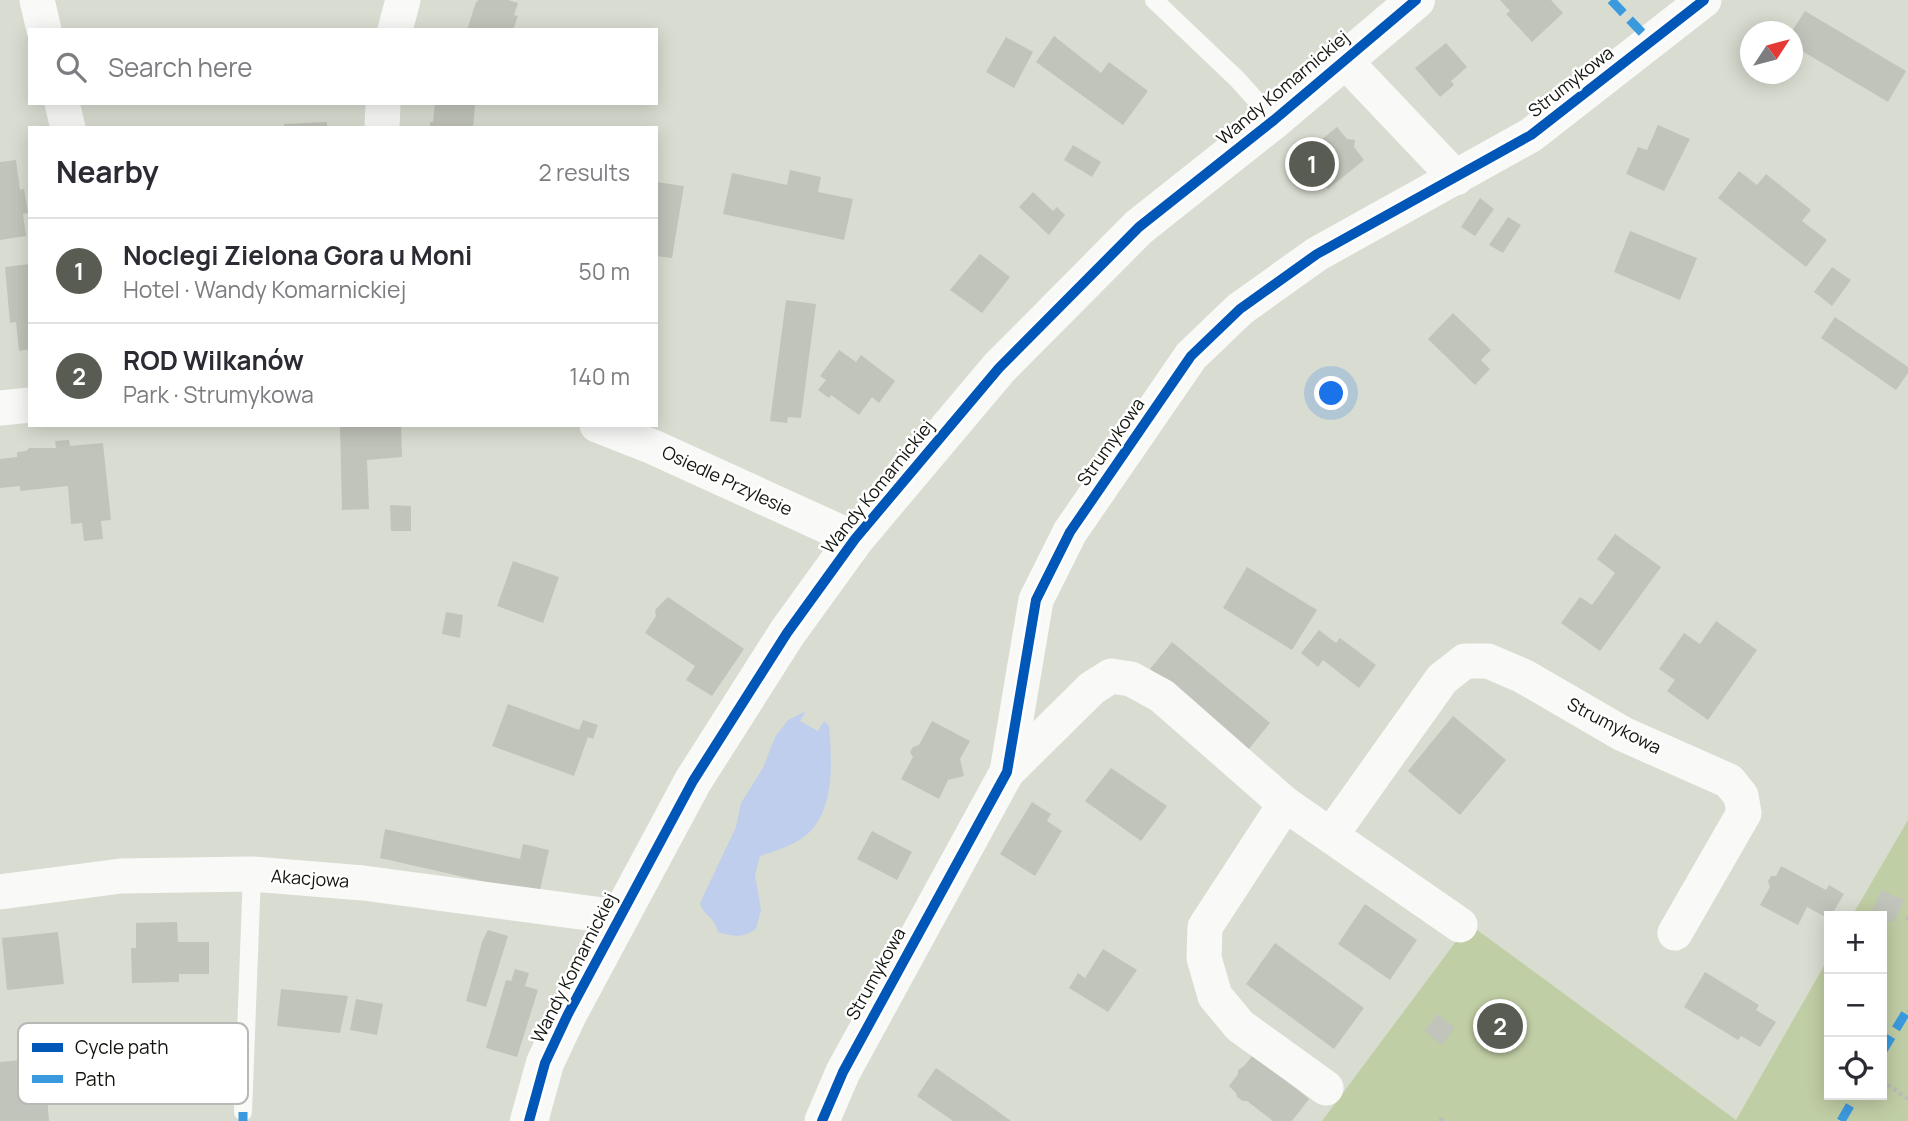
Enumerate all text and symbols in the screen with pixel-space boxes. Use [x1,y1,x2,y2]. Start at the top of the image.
north arrow [1740,21,1803,84]
street label: Wandy Komarnickiej [1211,25,1354,150]
search box [28,28,658,105]
street label: Strumykowa [1523,40,1618,122]
icon: search [52,48,90,86]
text: Search here [108,49,253,85]
pin: 1 [1289,138,1335,190]
text: Nearby [56,151,159,192]
text: 2 results [538,156,630,188]
text: Noclegi Zielona Gora u Moni [123,237,472,273]
text: 1 [74,255,84,287]
text: 50 m [579,255,630,287]
text: Hotel · Wandy Komarnickiej [123,273,406,305]
text: ROD Wilkanów [123,342,304,378]
text: 2 [72,360,86,392]
text: 140 m [569,360,630,392]
your location [1314,376,1348,410]
text: Park · Strumykowa [123,378,314,410]
street label: Strumykowa [1071,393,1149,490]
street label: Wandy Komarnickiej [816,414,939,558]
street label: Osiedle Przylesie [658,439,796,521]
street label: Strumykowa [1563,691,1665,759]
street label: Akacjowa [270,863,350,893]
street label: Wandy Komarnickiej [525,888,621,1047]
map controls [1824,911,1887,1100]
button: + [1824,911,1887,974]
street label: Strumykowa [840,923,910,1024]
button: − [1824,974,1887,1037]
pin: 2 [1477,1000,1523,1052]
legend [18,1023,248,1104]
text: Cycle path [75,1034,169,1060]
button: locate [1824,1037,1887,1100]
text: Path [75,1066,115,1092]

